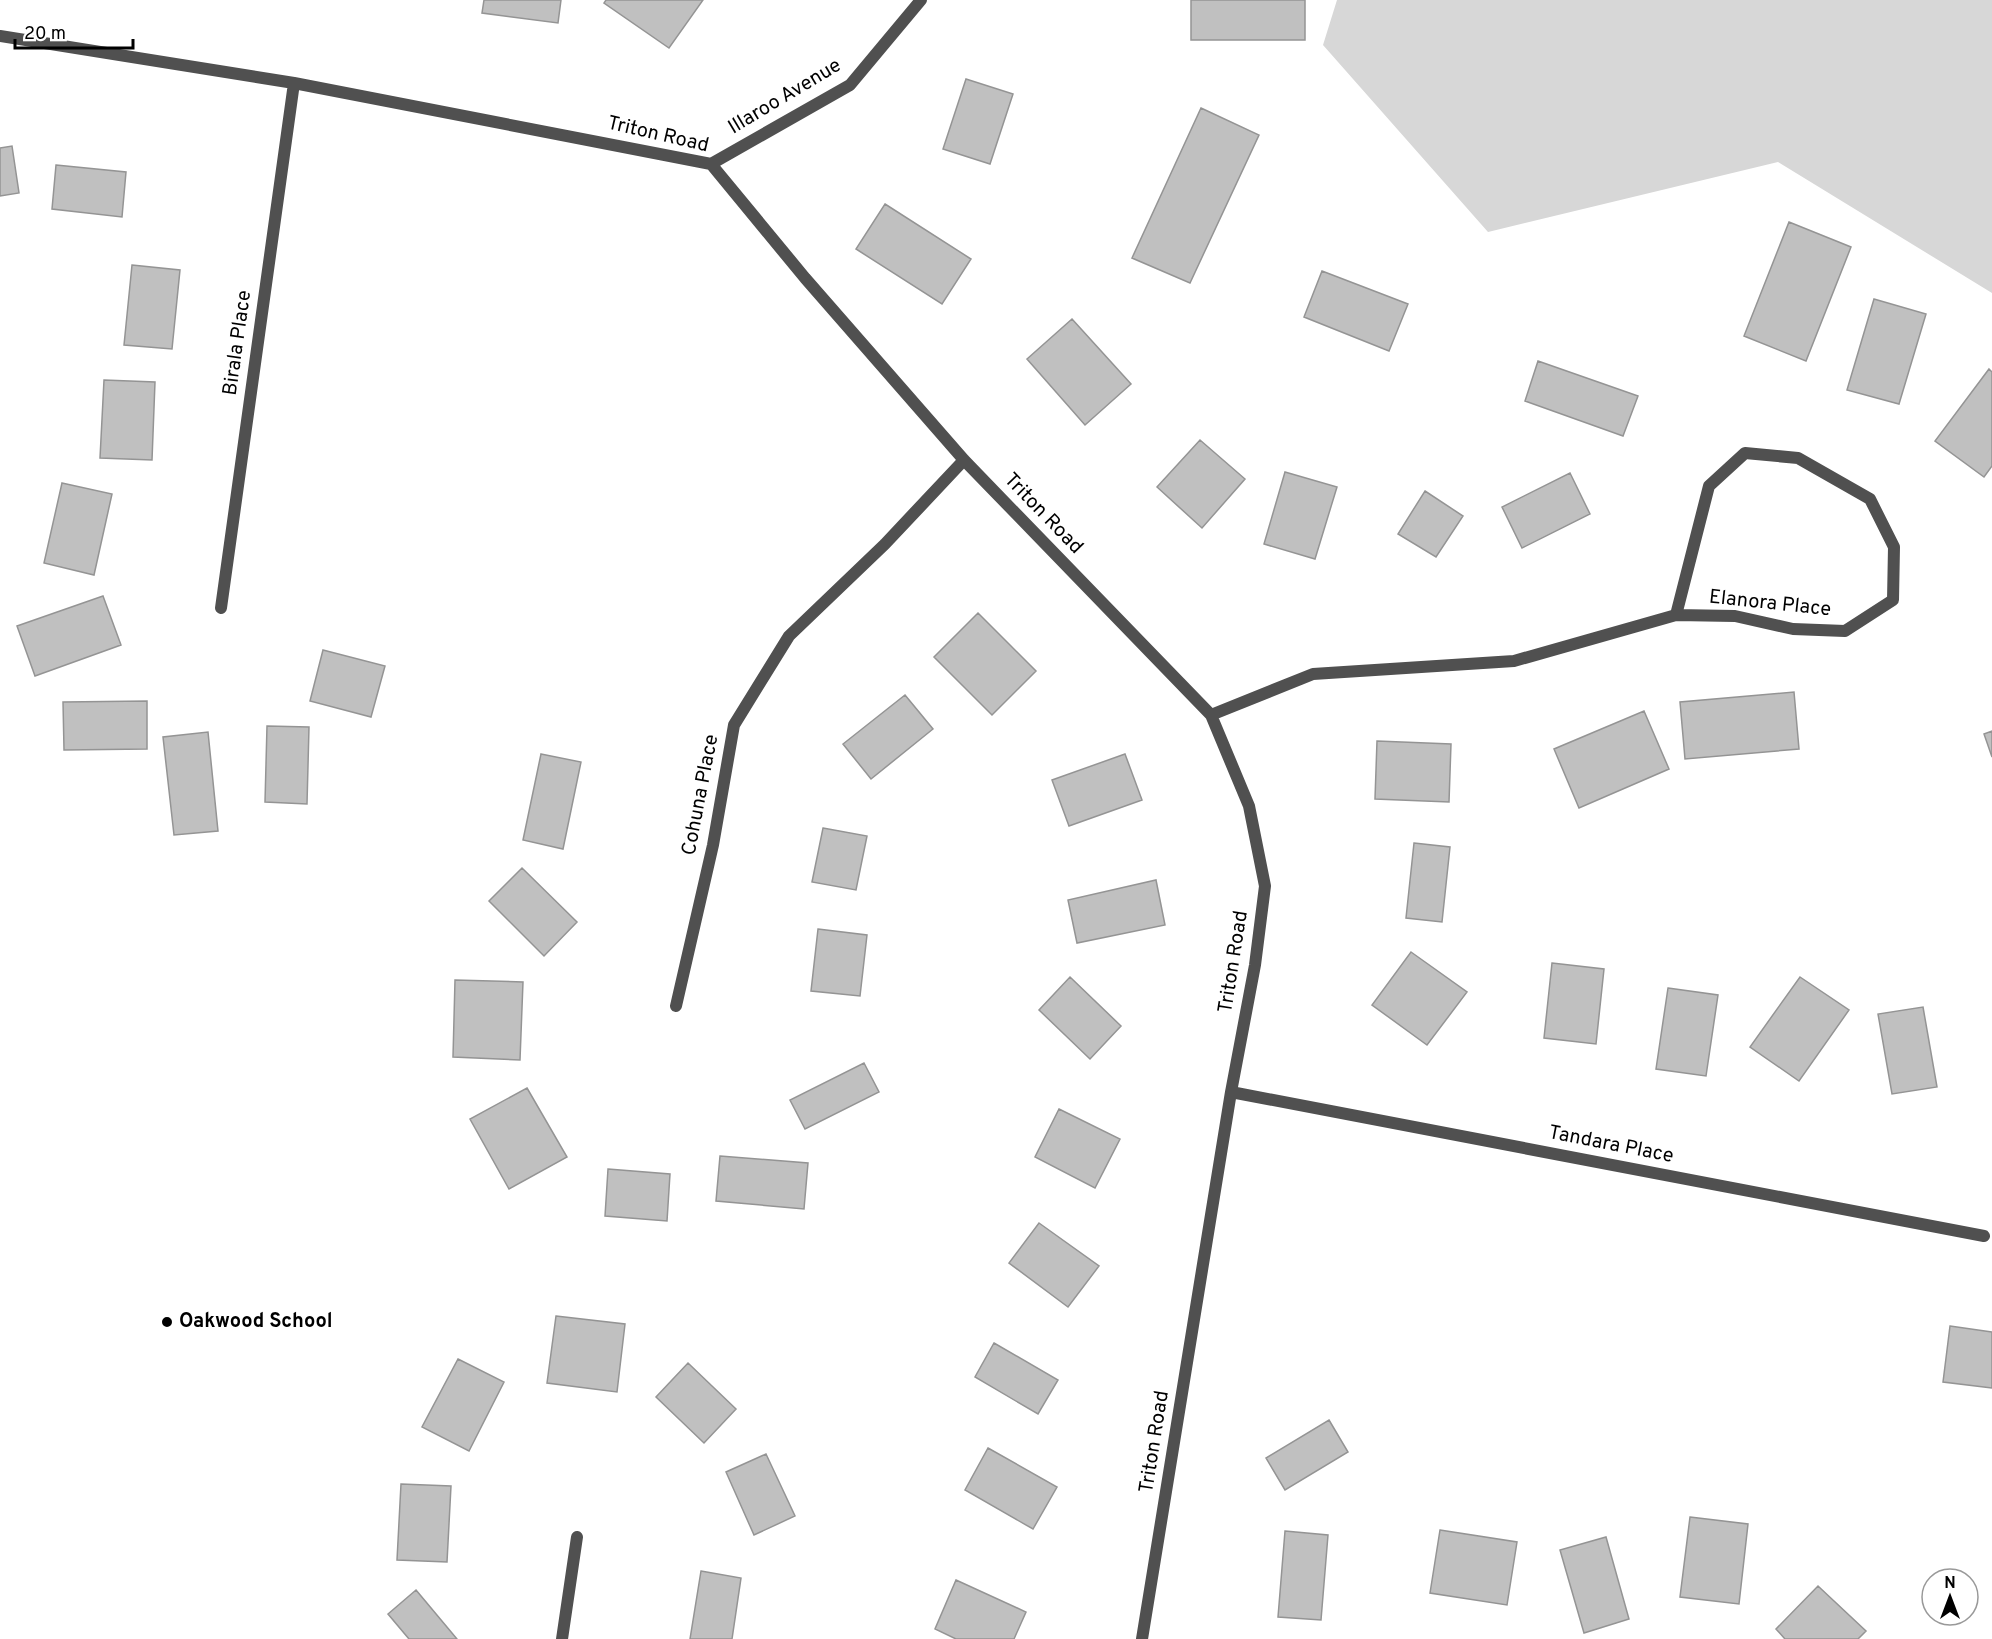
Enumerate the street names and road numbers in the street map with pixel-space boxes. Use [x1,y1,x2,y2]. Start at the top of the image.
street label: Illaroo Avenue [724,53,846,141]
street label: Triton Road [605,111,711,159]
street label: Birala Place [218,289,258,397]
street label: Triton Road [998,468,1088,560]
street label: Elanora Place [1708,585,1832,623]
street label: Cohuna Place [677,732,725,858]
street label: Triton Road [1213,909,1255,1015]
street label: Tandara Place [1546,1120,1676,1170]
street label: Triton Road [1134,1389,1176,1495]

